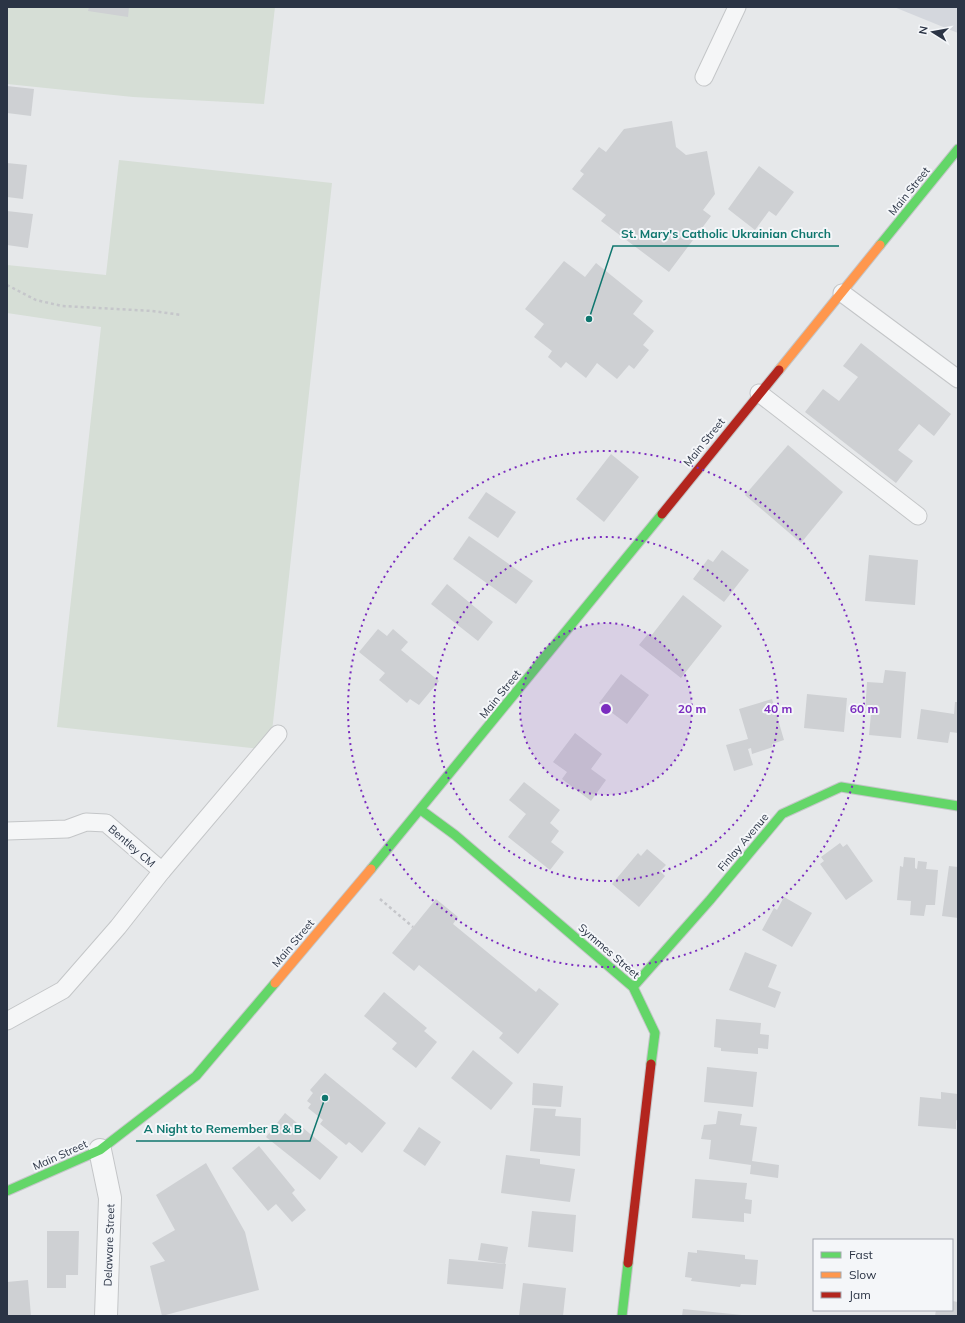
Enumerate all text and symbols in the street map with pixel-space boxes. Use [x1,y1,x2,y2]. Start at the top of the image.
north arrow [913,12,953,52]
text: N [916,25,931,36]
street label: Main Street [885,164,933,218]
callout: St. Mary's Catholic Ukrainian Church [613,222,839,246]
text: St. Mary's Catholic Ukrainian Church [621,226,831,241]
street label: Main Street [680,415,728,469]
street label: Main Street [476,667,524,721]
text: 20 m [678,701,706,716]
text: 40 m [764,701,792,716]
text: 60 m [850,701,878,716]
centre of rings [599,702,613,716]
street label: Finlay Avenue [715,810,771,874]
street label: Bentley CM [106,822,158,870]
street label: Main Street [269,916,317,970]
street label: Symmes Street [575,921,643,982]
callout: A Night to Remember B & B [136,1117,310,1141]
text: A Night to Remember B & B [144,1121,302,1136]
street label: Main Street [30,1137,90,1173]
street label: Delaware Street [101,1203,117,1287]
legend [813,1239,953,1311]
text: Fast [849,1247,873,1262]
text: Slow [849,1267,877,1282]
text: Jam [849,1287,871,1302]

